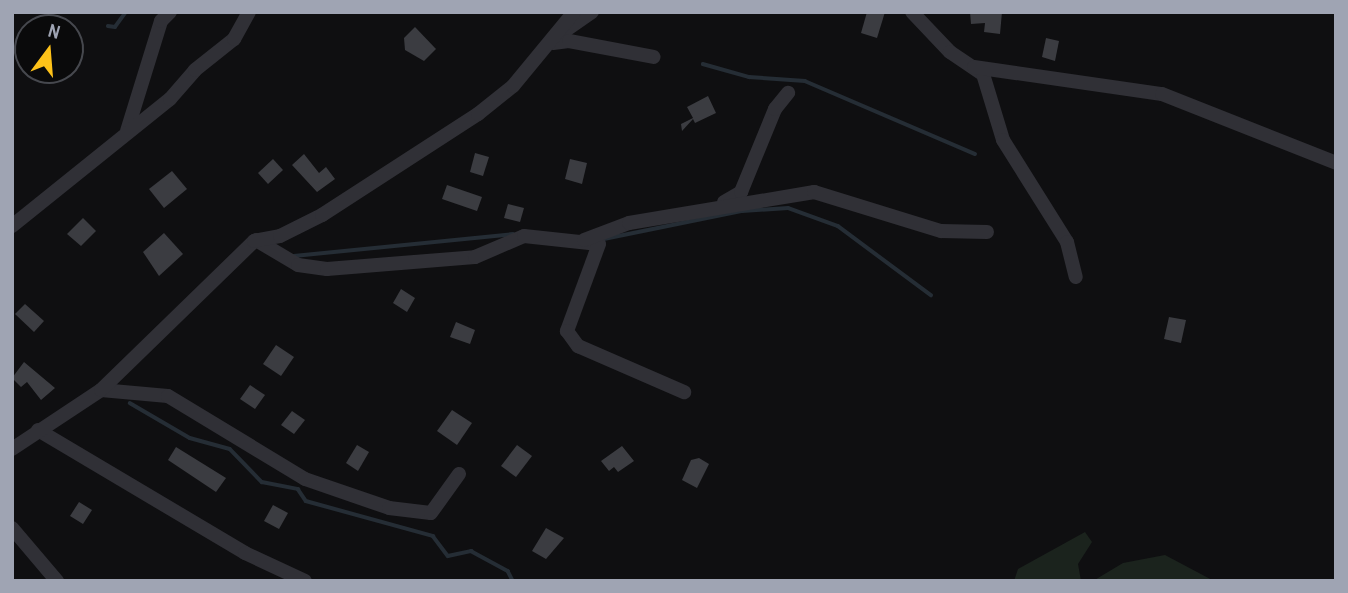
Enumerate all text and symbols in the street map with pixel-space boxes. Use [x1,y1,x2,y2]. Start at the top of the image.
north arrow [14,14,84,84]
text: N [45,17,63,45]

